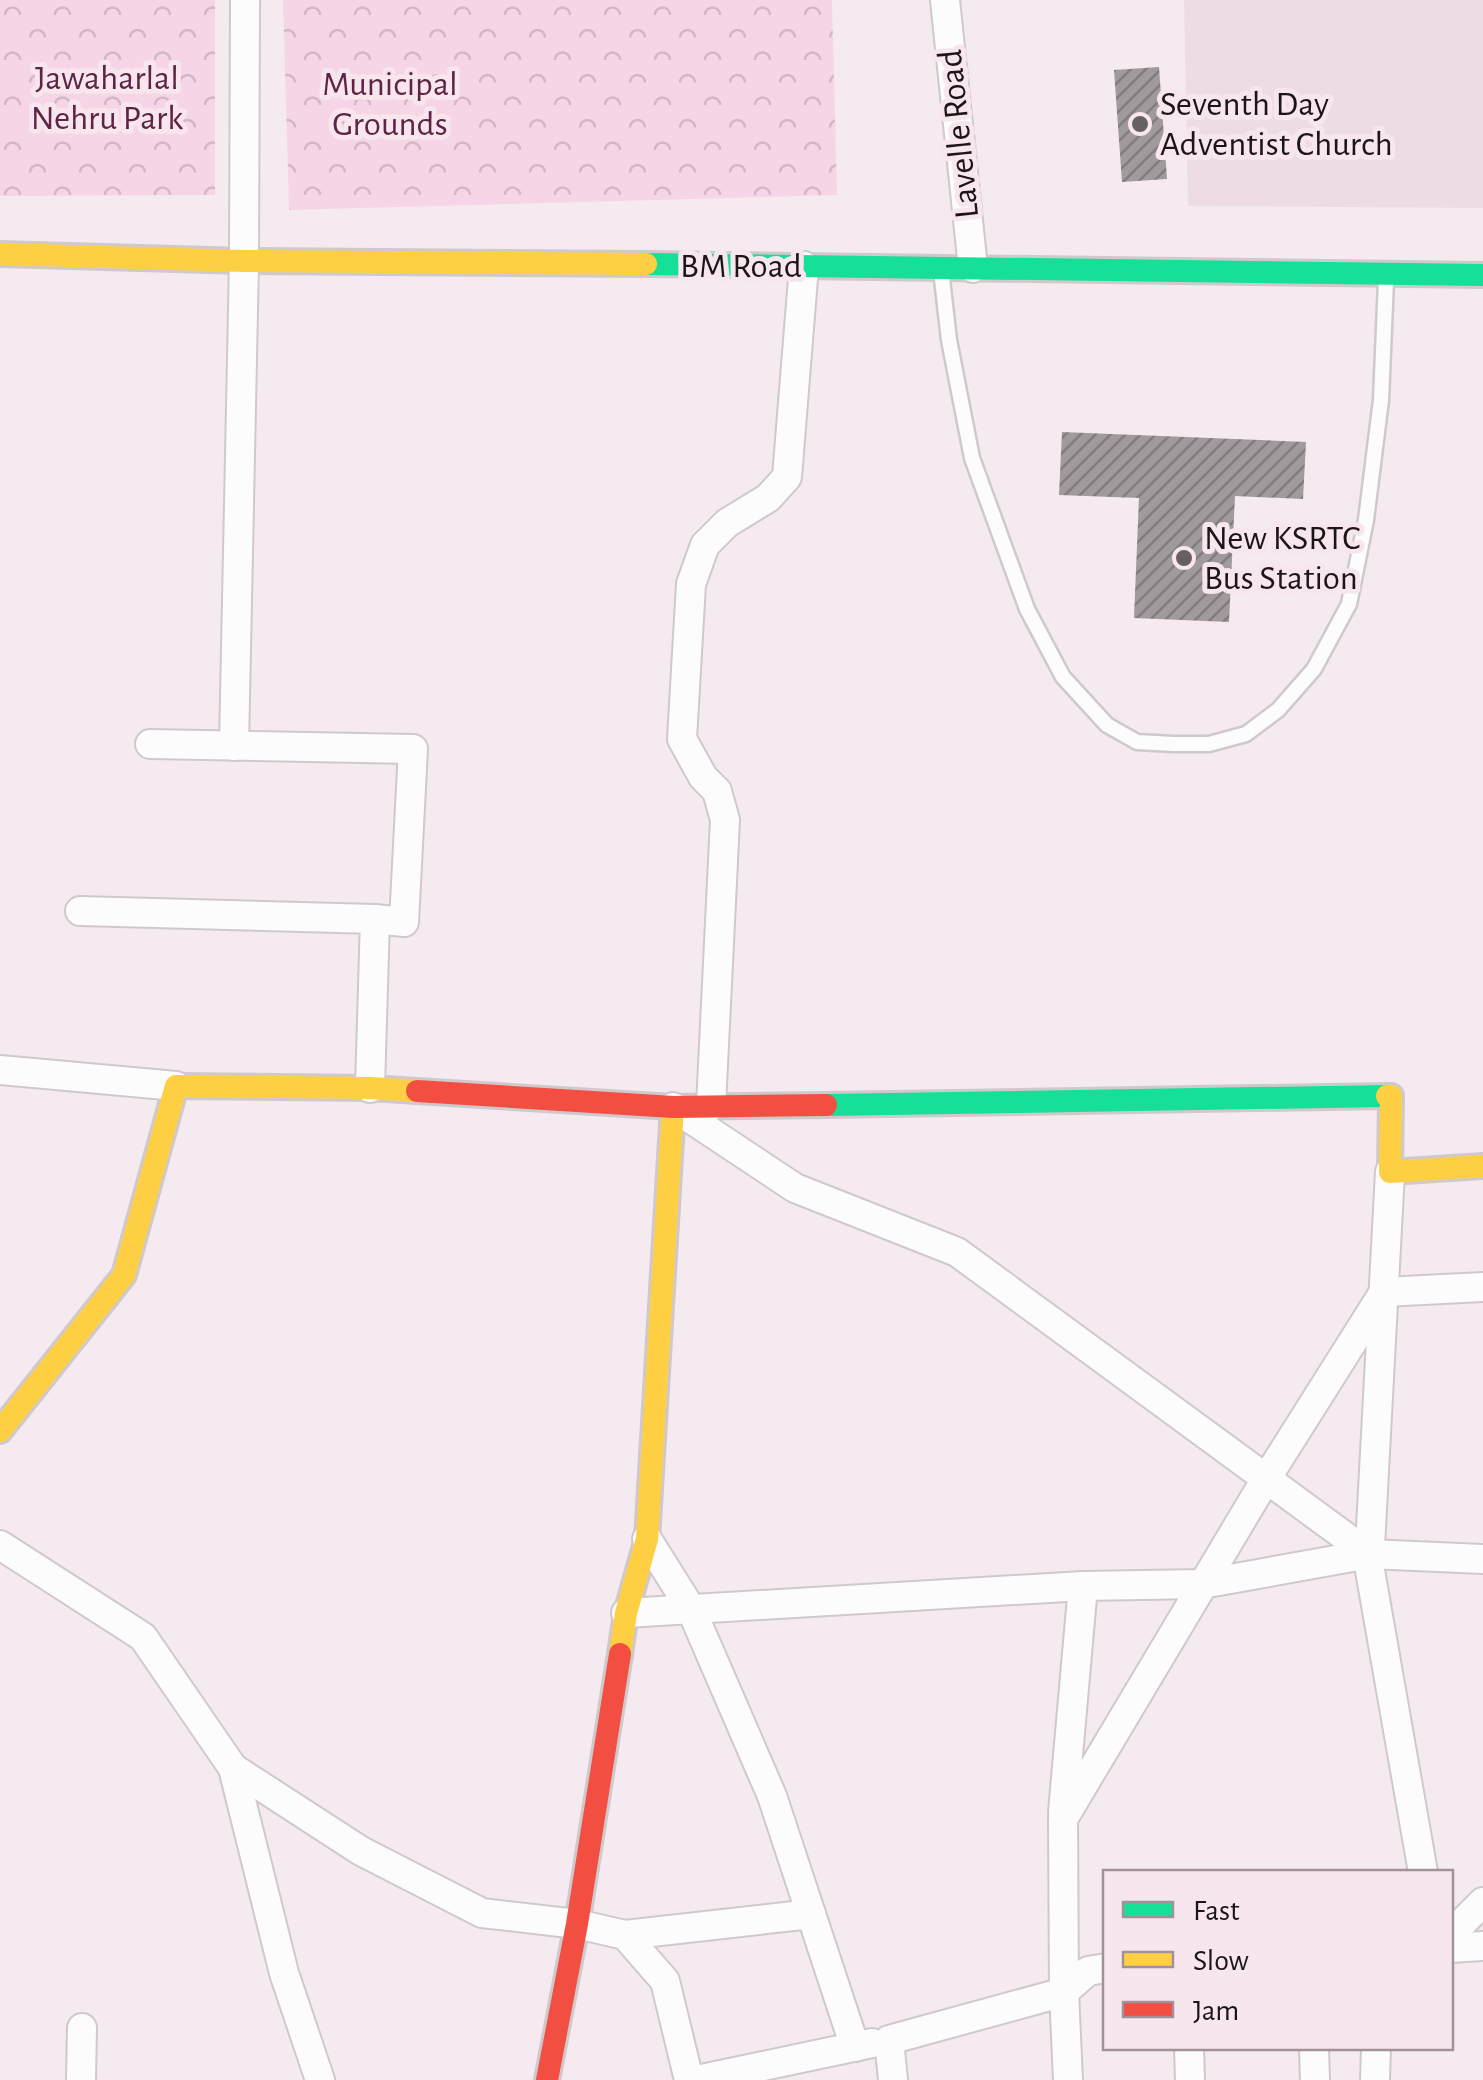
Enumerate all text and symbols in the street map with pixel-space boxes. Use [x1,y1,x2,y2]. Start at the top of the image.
street label: Lavelle Road [933,48,985,220]
park label: Jawaharlal Nehru Park [31,61,183,136]
park label: Municipal Grounds [322,67,458,142]
place label: Seventh Day Adventist Church [1160,87,1393,162]
marker: Seventh Day Adventist Church [1129,113,1151,135]
street label: BM Road [680,249,802,284]
place label: New KSRTC Bus Station [1204,521,1360,596]
marker: New KSRTC Bus Station [1173,547,1195,569]
legend [1103,1870,1453,2050]
text: Fast [1193,1896,1240,1926]
text: Slow [1193,1946,1249,1976]
text: Jam [1193,1996,1239,2026]

